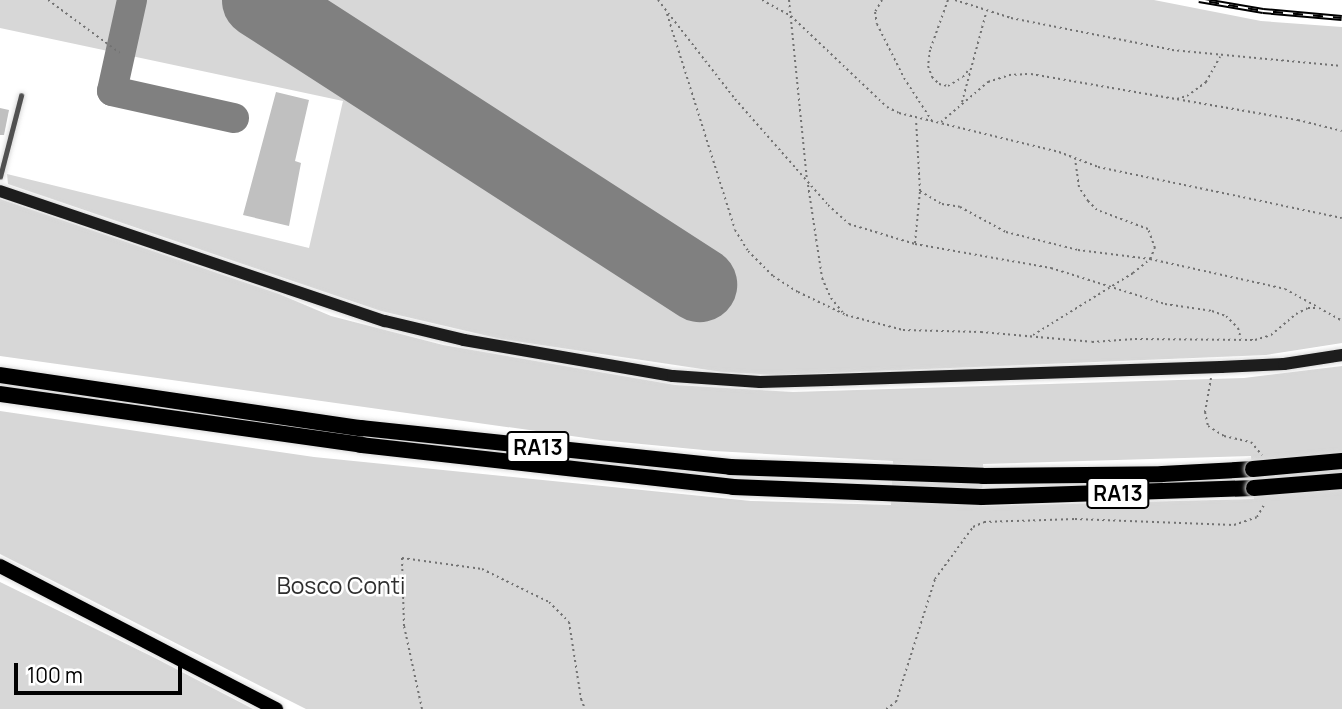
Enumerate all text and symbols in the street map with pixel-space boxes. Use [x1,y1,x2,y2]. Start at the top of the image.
road number: RA13 [505,430,571,464]
road number: RA13 [1085,476,1151,510]
park label: Bosco Conti [277,571,405,599]
scale bar [18,650,186,694]
text: 100 m [27,661,83,689]

